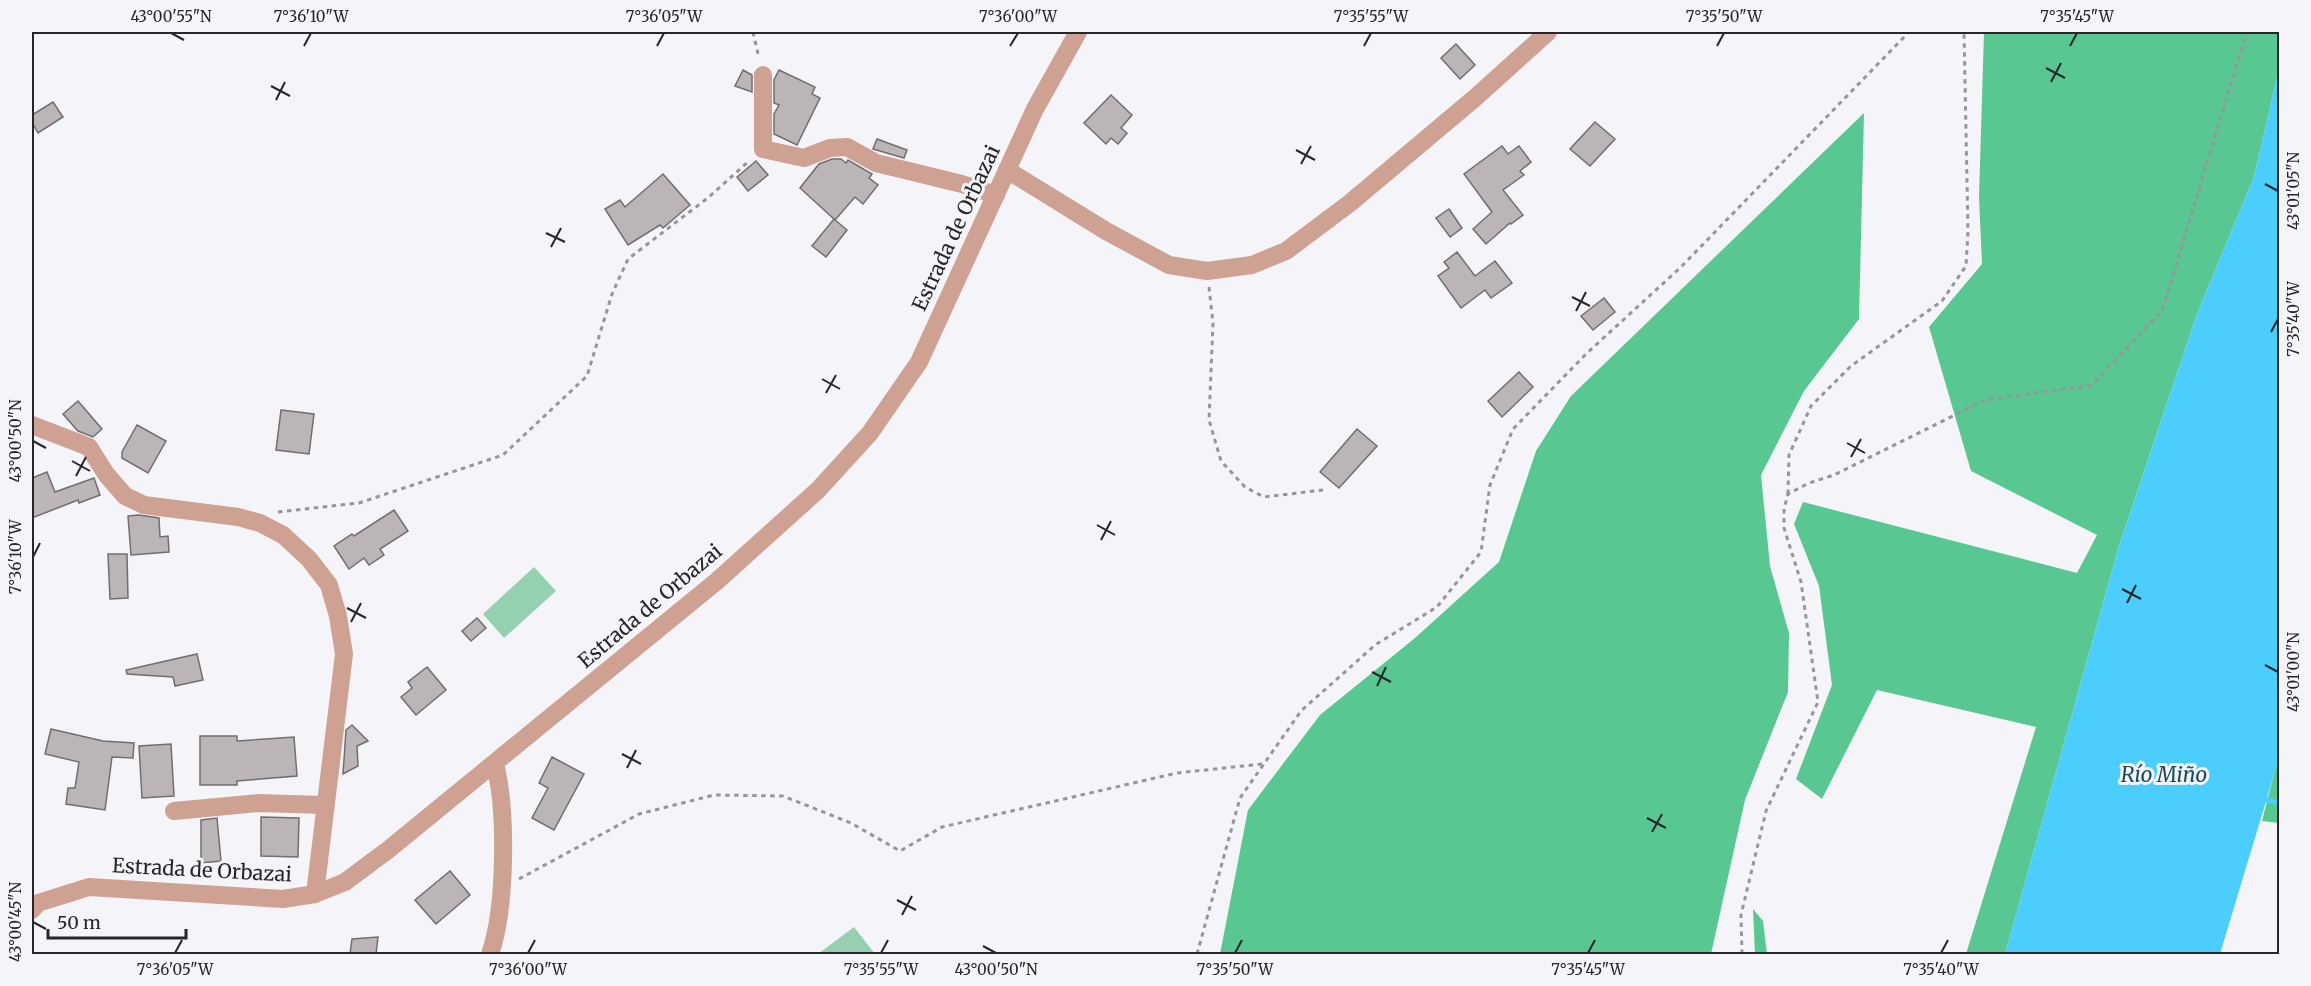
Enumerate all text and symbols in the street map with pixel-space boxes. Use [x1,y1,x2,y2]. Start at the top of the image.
text: 43°00'55"N [130,7,212,26]
text: 7°36'10"W [274,7,349,26]
text: 7°36'05"W [626,7,703,26]
text: 7°36'00"W [979,7,1058,26]
text: 7°35'55"W [1334,7,1409,26]
text: 7°35'50"W [1686,7,1763,26]
text: 7°35'45"W [2040,7,2115,26]
street label: Estrada de Orbazai [906,141,1005,315]
text: 43°01'05"N [2284,151,2303,230]
text: 7°35'40"W [2284,280,2303,357]
text: 43°00'50"N [6,399,25,483]
text: 7°36'10"W [6,519,25,594]
street label: Estrada de Orbazai [573,538,727,673]
text: 43°01'00"N [2284,632,2303,712]
water label: Río Miño [2121,761,2207,788]
street label: Estrada de Orbazai [111,852,293,887]
text: 43°00'45"N [6,882,25,962]
scale bar [48,902,186,940]
text: 50 m [57,911,101,934]
text: 7°36'05"W [137,960,214,979]
text: 7°36'00"W [489,960,568,979]
text: 7°35'55"W [844,960,919,979]
text: 43°00'50"N [954,960,1038,979]
text: 7°35'50"W [1197,960,1274,979]
text: 7°35'45"W [1551,960,1626,979]
text: 7°35'40"W [1903,960,1980,979]

